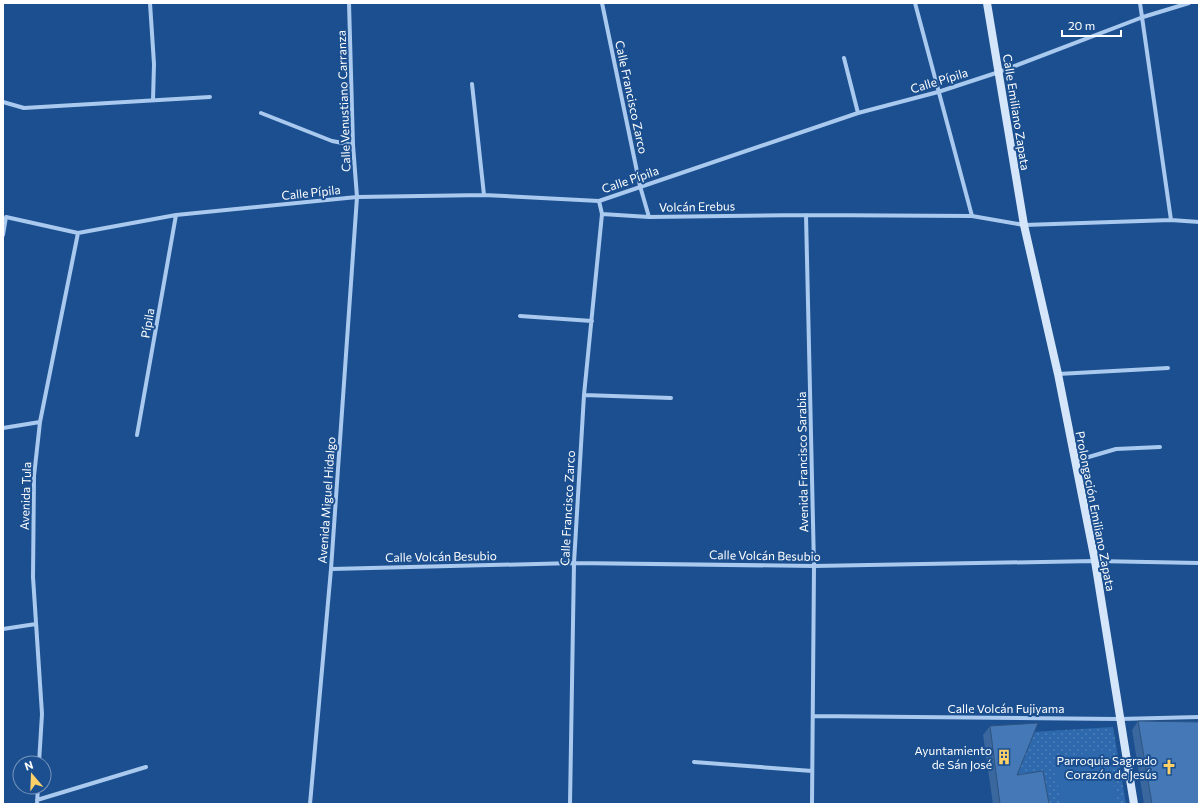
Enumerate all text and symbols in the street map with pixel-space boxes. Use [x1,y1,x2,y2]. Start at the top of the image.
scale bar [1062,12,1121,38]
text: 20 m [1068,18,1095,32]
street label: Calle Venustiano Carranza [334,30,352,172]
street label: Calle Francisco Zarco [613,39,651,155]
street label: Calle Emiliano Zapata [1001,53,1033,171]
street label: Calle Pípila [909,65,969,95]
street label: Calle Pípila [600,163,660,195]
street label: Calle Pípila [281,182,341,202]
street label: Volcán Erebus [659,198,735,214]
street label: Pípila [137,307,157,339]
street label: Avenida Francisco Sarabia [794,392,810,532]
street label: Prolongación Emiliano Zapata [1074,430,1118,592]
street label: Avenida Miguel Hidalgo [315,436,337,564]
street label: Calle Francisco Zarco [557,450,577,566]
street label: Avenida Tula [17,462,33,530]
street label: Calle Volcán Besubio [709,547,821,563]
street label: Calle Volcán Besubio [385,548,497,564]
street label: Calle Volcán Fujiyama [948,701,1064,715]
place label: Ayuntamiento de Sán José [914,743,992,772]
building icon: Ayuntamiento de Sán José [995,748,1013,766]
place label: Parroquia Sagrado Corazón de Jesús [1056,753,1157,782]
north arrow [12,755,52,795]
text: N [23,758,35,773]
church icon: Parroquia Sagrado Corazón de Jesús [1160,758,1178,776]

